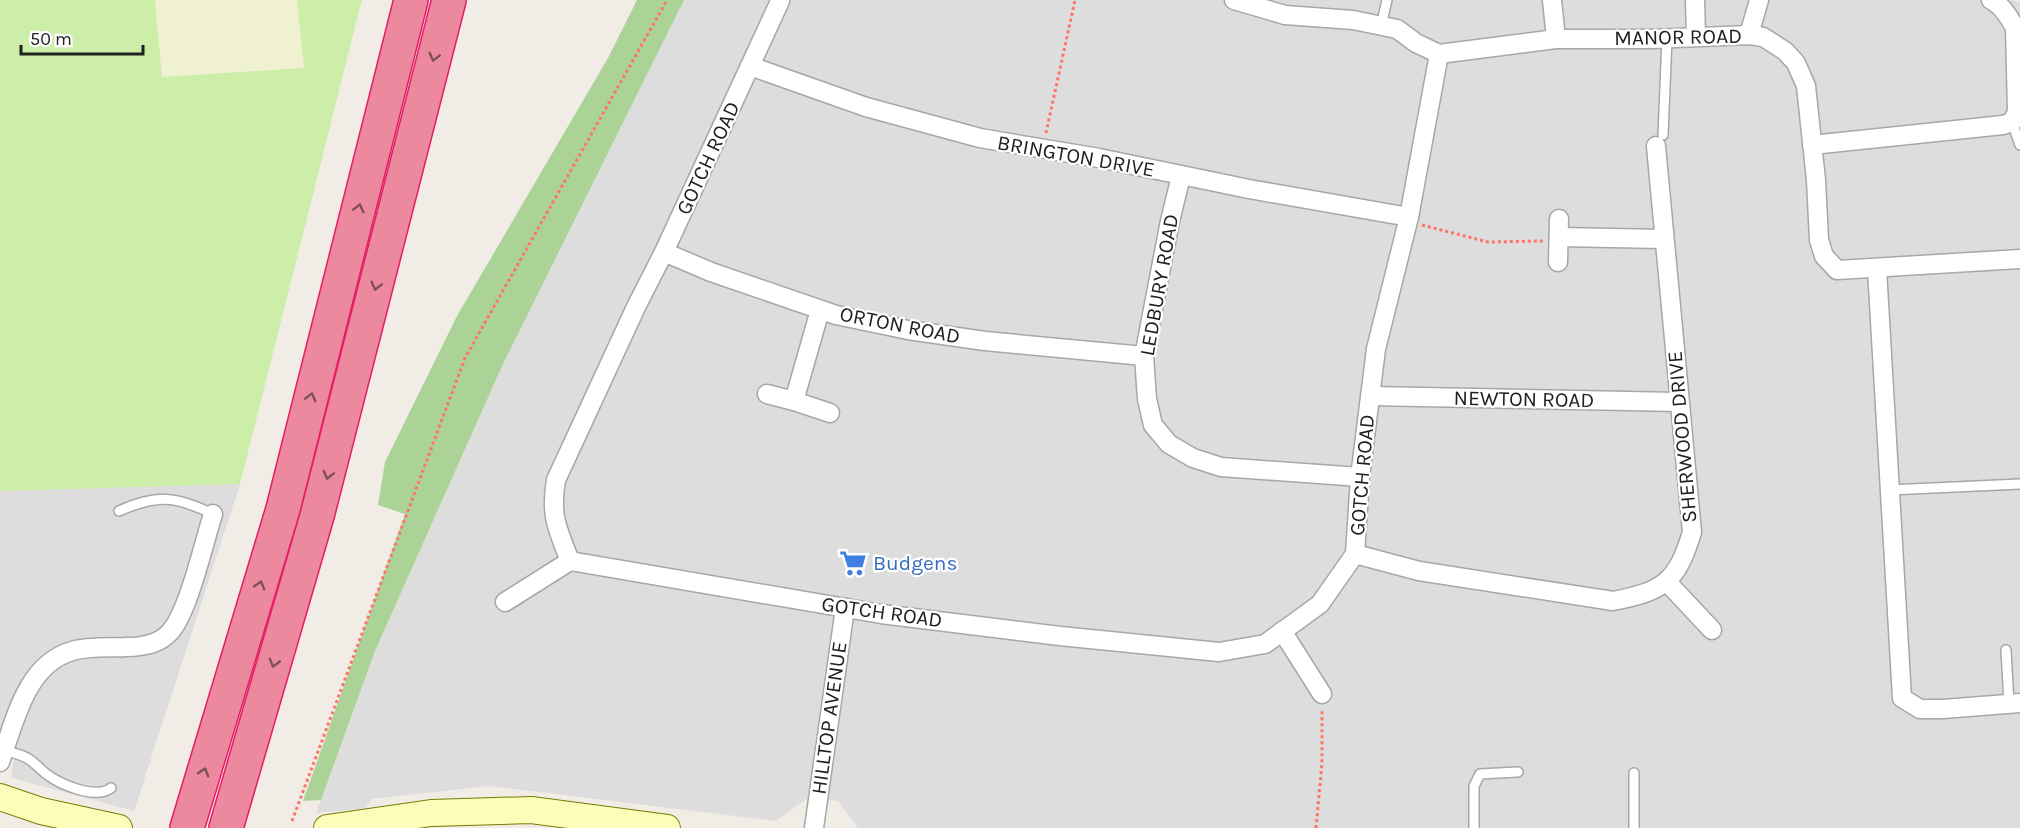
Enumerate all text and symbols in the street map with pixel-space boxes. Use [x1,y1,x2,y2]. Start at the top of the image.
scale bar [21,18,142,56]
street label: MANOR ROAD [1614,24,1742,50]
text: 50 m [30,28,72,50]
one-way arrow [429,52,442,62]
street label: GOTCH ROAD [671,98,745,218]
street label: BRINGTON DRIVE [995,130,1157,182]
one-way arrow [351,203,364,213]
street label: LEDBURY ROAD [1135,212,1183,358]
one-way arrow [370,281,383,291]
street label: ORTON ROAD [838,302,962,348]
street label: SHERWOOD DRIVE [1663,350,1701,524]
street label: NEWTON ROAD [1453,386,1595,412]
one-way arrow [304,392,317,402]
street label: GOTCH ROAD [1345,413,1379,537]
one-way arrow [322,470,335,480]
supermarket icon: Budgens [838,548,868,578]
place label: Budgens [873,551,958,575]
one-way arrow [253,580,265,591]
street label: GOTCH ROAD [820,592,944,632]
street label: HILLTOP AVENUE [806,640,852,796]
one-way arrow [269,657,281,668]
one-way arrow [197,767,209,778]

